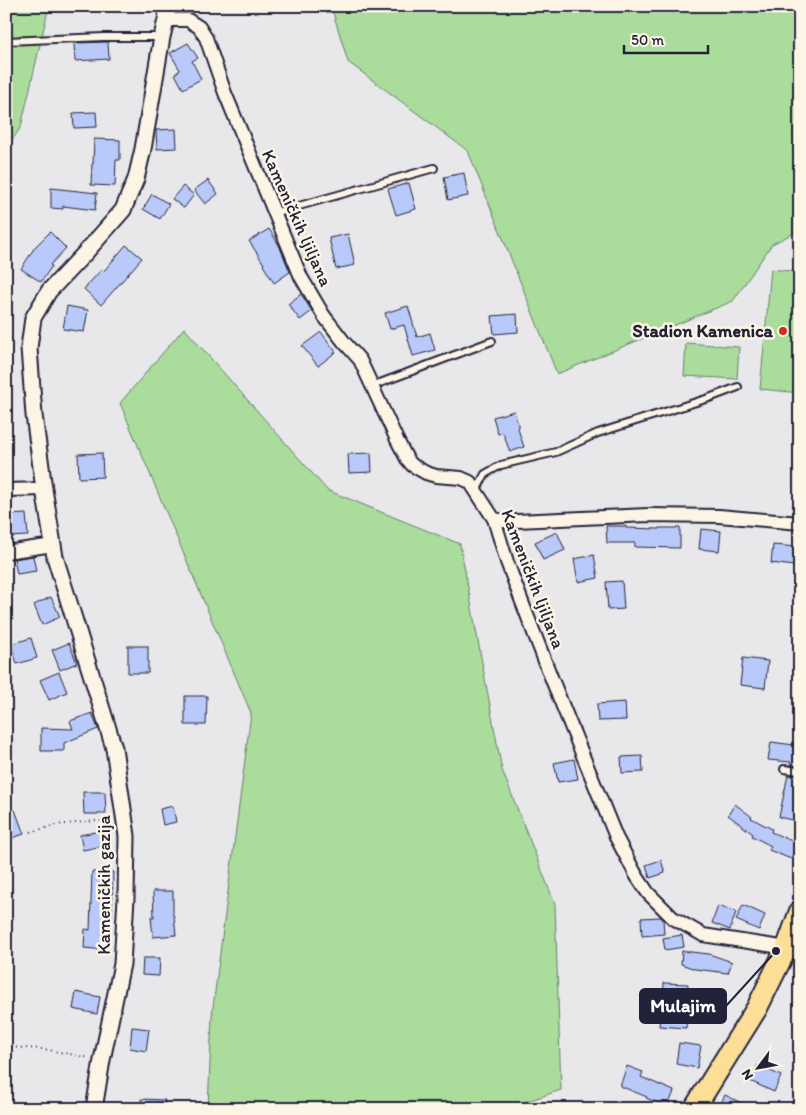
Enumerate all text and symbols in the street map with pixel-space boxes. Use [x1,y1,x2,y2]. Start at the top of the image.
scale bar [624,22,707,54]
text: 50 m [631,31,664,49]
street label: Kameničkih ljiljana [257,146,337,290]
place label: Stadion Kamenica [633,320,774,342]
marker: Stadion Kamenica [777,325,789,337]
street label: Kameničkih ljiljana [496,506,570,652]
street label: Kameničkih gazija [93,815,115,955]
callout: Mulajim [640,989,726,1023]
text: Mulajim [650,994,716,1017]
north arrow [734,1042,784,1092]
text: N [738,1066,757,1083]

